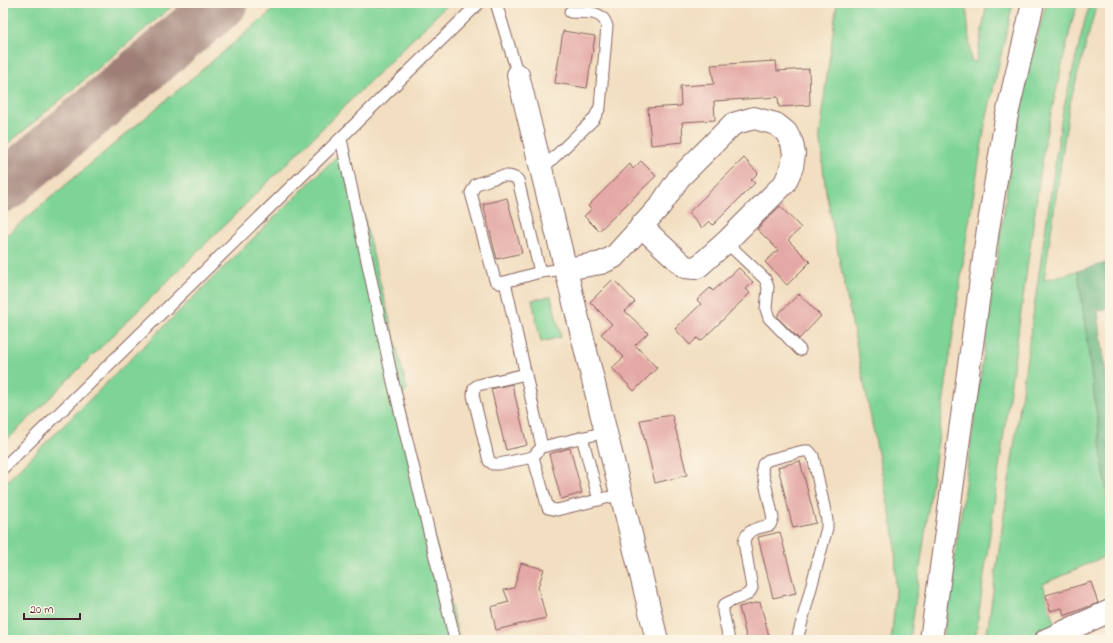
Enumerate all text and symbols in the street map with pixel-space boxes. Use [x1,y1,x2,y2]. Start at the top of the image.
scale bar [24,595,80,621]
text: 20 m [30,601,53,619]

